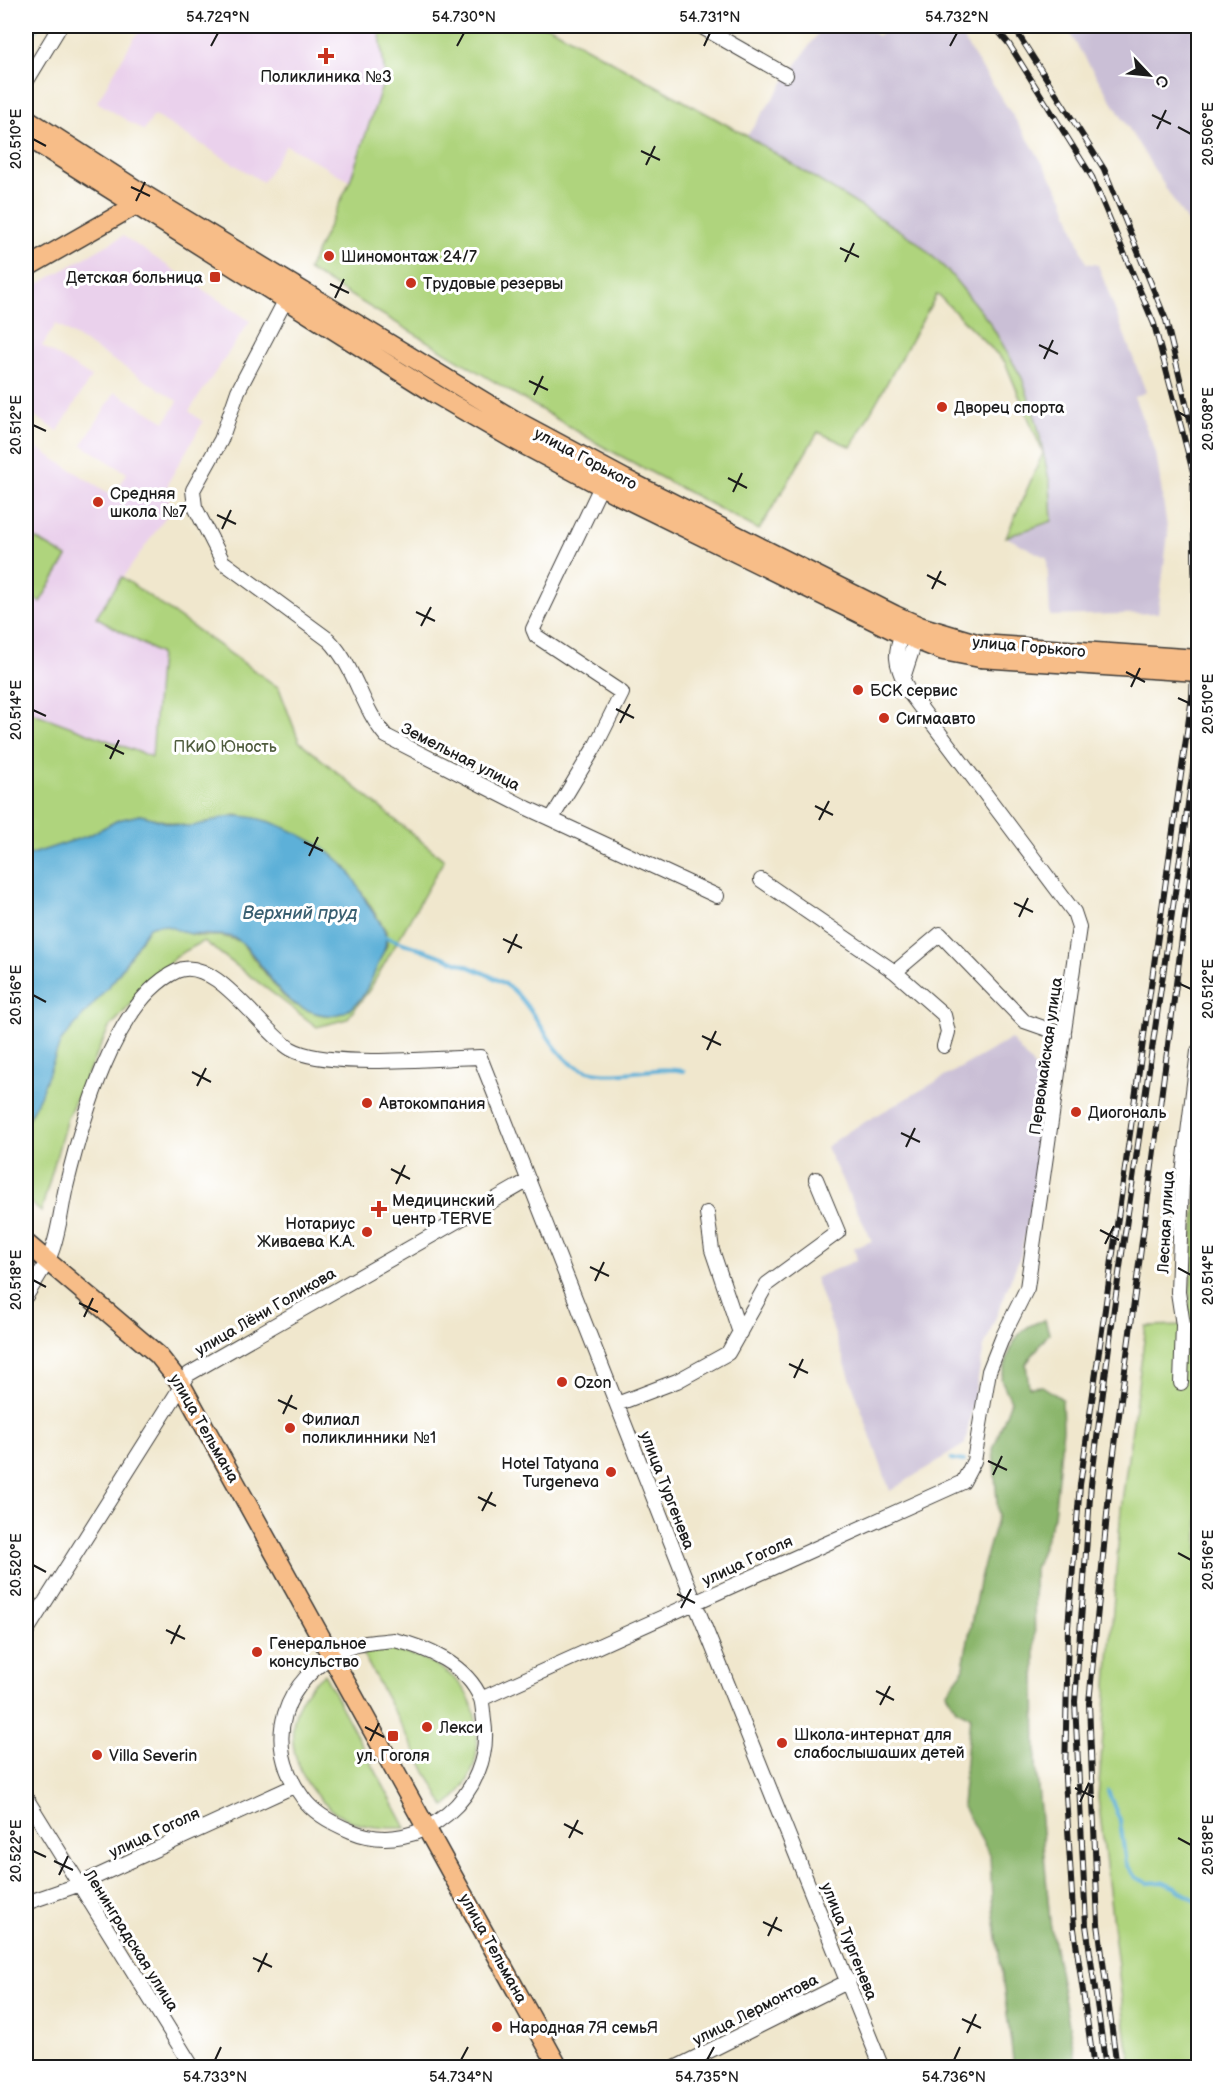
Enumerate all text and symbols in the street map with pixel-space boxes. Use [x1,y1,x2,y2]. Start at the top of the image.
text: 54.729°N [186,8,250,27]
text: 54.730°N [432,8,496,27]
text: 54.731°N [679,8,741,27]
text: 54.732°N [925,8,989,27]
north arrow [1119,45,1179,105]
marker: Поликлиника №3 [317,47,335,65]
place label: Поликлиника №3 [260,68,392,87]
text: С [1150,72,1172,90]
text: 20.506°E [1199,102,1218,166]
text: 20.510°E [7,109,26,169]
place label: Шиномонтаж 24/7 [341,248,477,267]
marker: Шиномонтаж 24/7 [322,249,336,263]
place label: Детская больница [66,269,204,288]
marker: Детская больница [208,270,222,284]
place label: Трудовые резервы [423,275,563,294]
marker: Трудовые резервы [404,276,418,290]
text: 20.508°E [1199,387,1218,451]
text: 20.512°E [7,395,26,455]
place label: Дворец спорта [954,399,1065,418]
marker: Дворец спорта [935,400,949,414]
street label: улица Горького [531,424,640,494]
place label: Средняя школа №7 [110,485,187,522]
marker: Средняя школа №7 [91,495,105,509]
street label: улица Горького [971,633,1086,662]
text: 20.510°E [1199,674,1218,734]
text: 20.514°E [7,680,26,740]
place label: БСК сервис [870,682,958,701]
marker: БСК сервис [851,683,865,697]
place label: Сигмаавто [896,710,975,729]
marker: Сигмаавто [877,711,891,725]
street label: Земельная улица [398,719,523,796]
park label: ПКиО Юность [173,738,277,757]
water label: Верхний пруд [243,903,358,924]
text: 20.512°E [1199,959,1218,1019]
text: 20.516°E [7,965,26,1025]
street label: Первомайская улица [1026,976,1067,1136]
place label: Автокомпания [378,1095,485,1114]
marker: Автокомпания [360,1096,374,1110]
place label: Диогональ [1088,1104,1166,1123]
marker: Диогональ [1069,1105,1083,1119]
street label: Лесная улица [1154,1170,1179,1275]
place label: Медицинский центр TERVE [392,1192,495,1229]
marker: Медицинский центр TERVE [370,1200,388,1218]
place label: Нотариус Живаева К.А. [257,1215,355,1252]
marker: Нотариус Живаева К.А. [360,1225,374,1239]
text: 20.514°E [1199,1245,1218,1305]
text: 20.518°E [7,1250,26,1310]
street label: улица Лёни Голикова [192,1264,340,1360]
street label: улица Тельмана [165,1371,243,1487]
place label: Ozon [574,1374,612,1393]
marker: Ozon [555,1375,569,1389]
place label: Филиал поликлинники №1 [302,1411,436,1448]
marker: Филиал поликлинники №1 [283,1421,297,1435]
street label: улица Тургенева [635,1429,698,1553]
place label: Hotel Tatyana Turgeneva [501,1455,599,1492]
marker: Hotel Tatyana Turgeneva [604,1465,618,1479]
text: 20.516°E [1199,1530,1218,1590]
street label: улица Гоголя [699,1532,796,1591]
text: 20.520°E [7,1533,26,1597]
place label: Генеральное консульство [269,1635,367,1672]
marker: Генеральное консульство [250,1645,264,1659]
place label: Лекси [438,1719,483,1738]
marker: Лекси [420,1720,434,1734]
place label: Школа-интернат для слабослышаших детей [794,1726,965,1763]
marker: ул. Гоголя [386,1729,400,1743]
marker: Школа-интернат для слабослышаших детей [775,1736,789,1750]
place label: Villa Severin [109,1747,197,1766]
place label: ул. Гоголя [356,1747,430,1766]
marker: Villa Severin [90,1748,104,1762]
street label: улица Гоголя [106,1804,203,1863]
text: 20.518°E [1199,1815,1218,1875]
text: 20.522°E [7,1819,26,1883]
street label: Ленинградская улица [79,1866,182,2016]
street label: улица Тургенева [816,1880,881,2004]
street label: улица Тельмана [455,1891,531,2007]
street label: улица Лермонтова [690,1970,822,2050]
place label: Народная 7Я семьЯ [509,2019,658,2038]
marker: Народная 7Я семьЯ [490,2020,504,2034]
text: 54.733°N [183,2068,247,2087]
text: 54.734°N [429,2068,493,2087]
text: 54.735°N [675,2068,739,2087]
text: 54.736°N [922,2068,986,2087]

